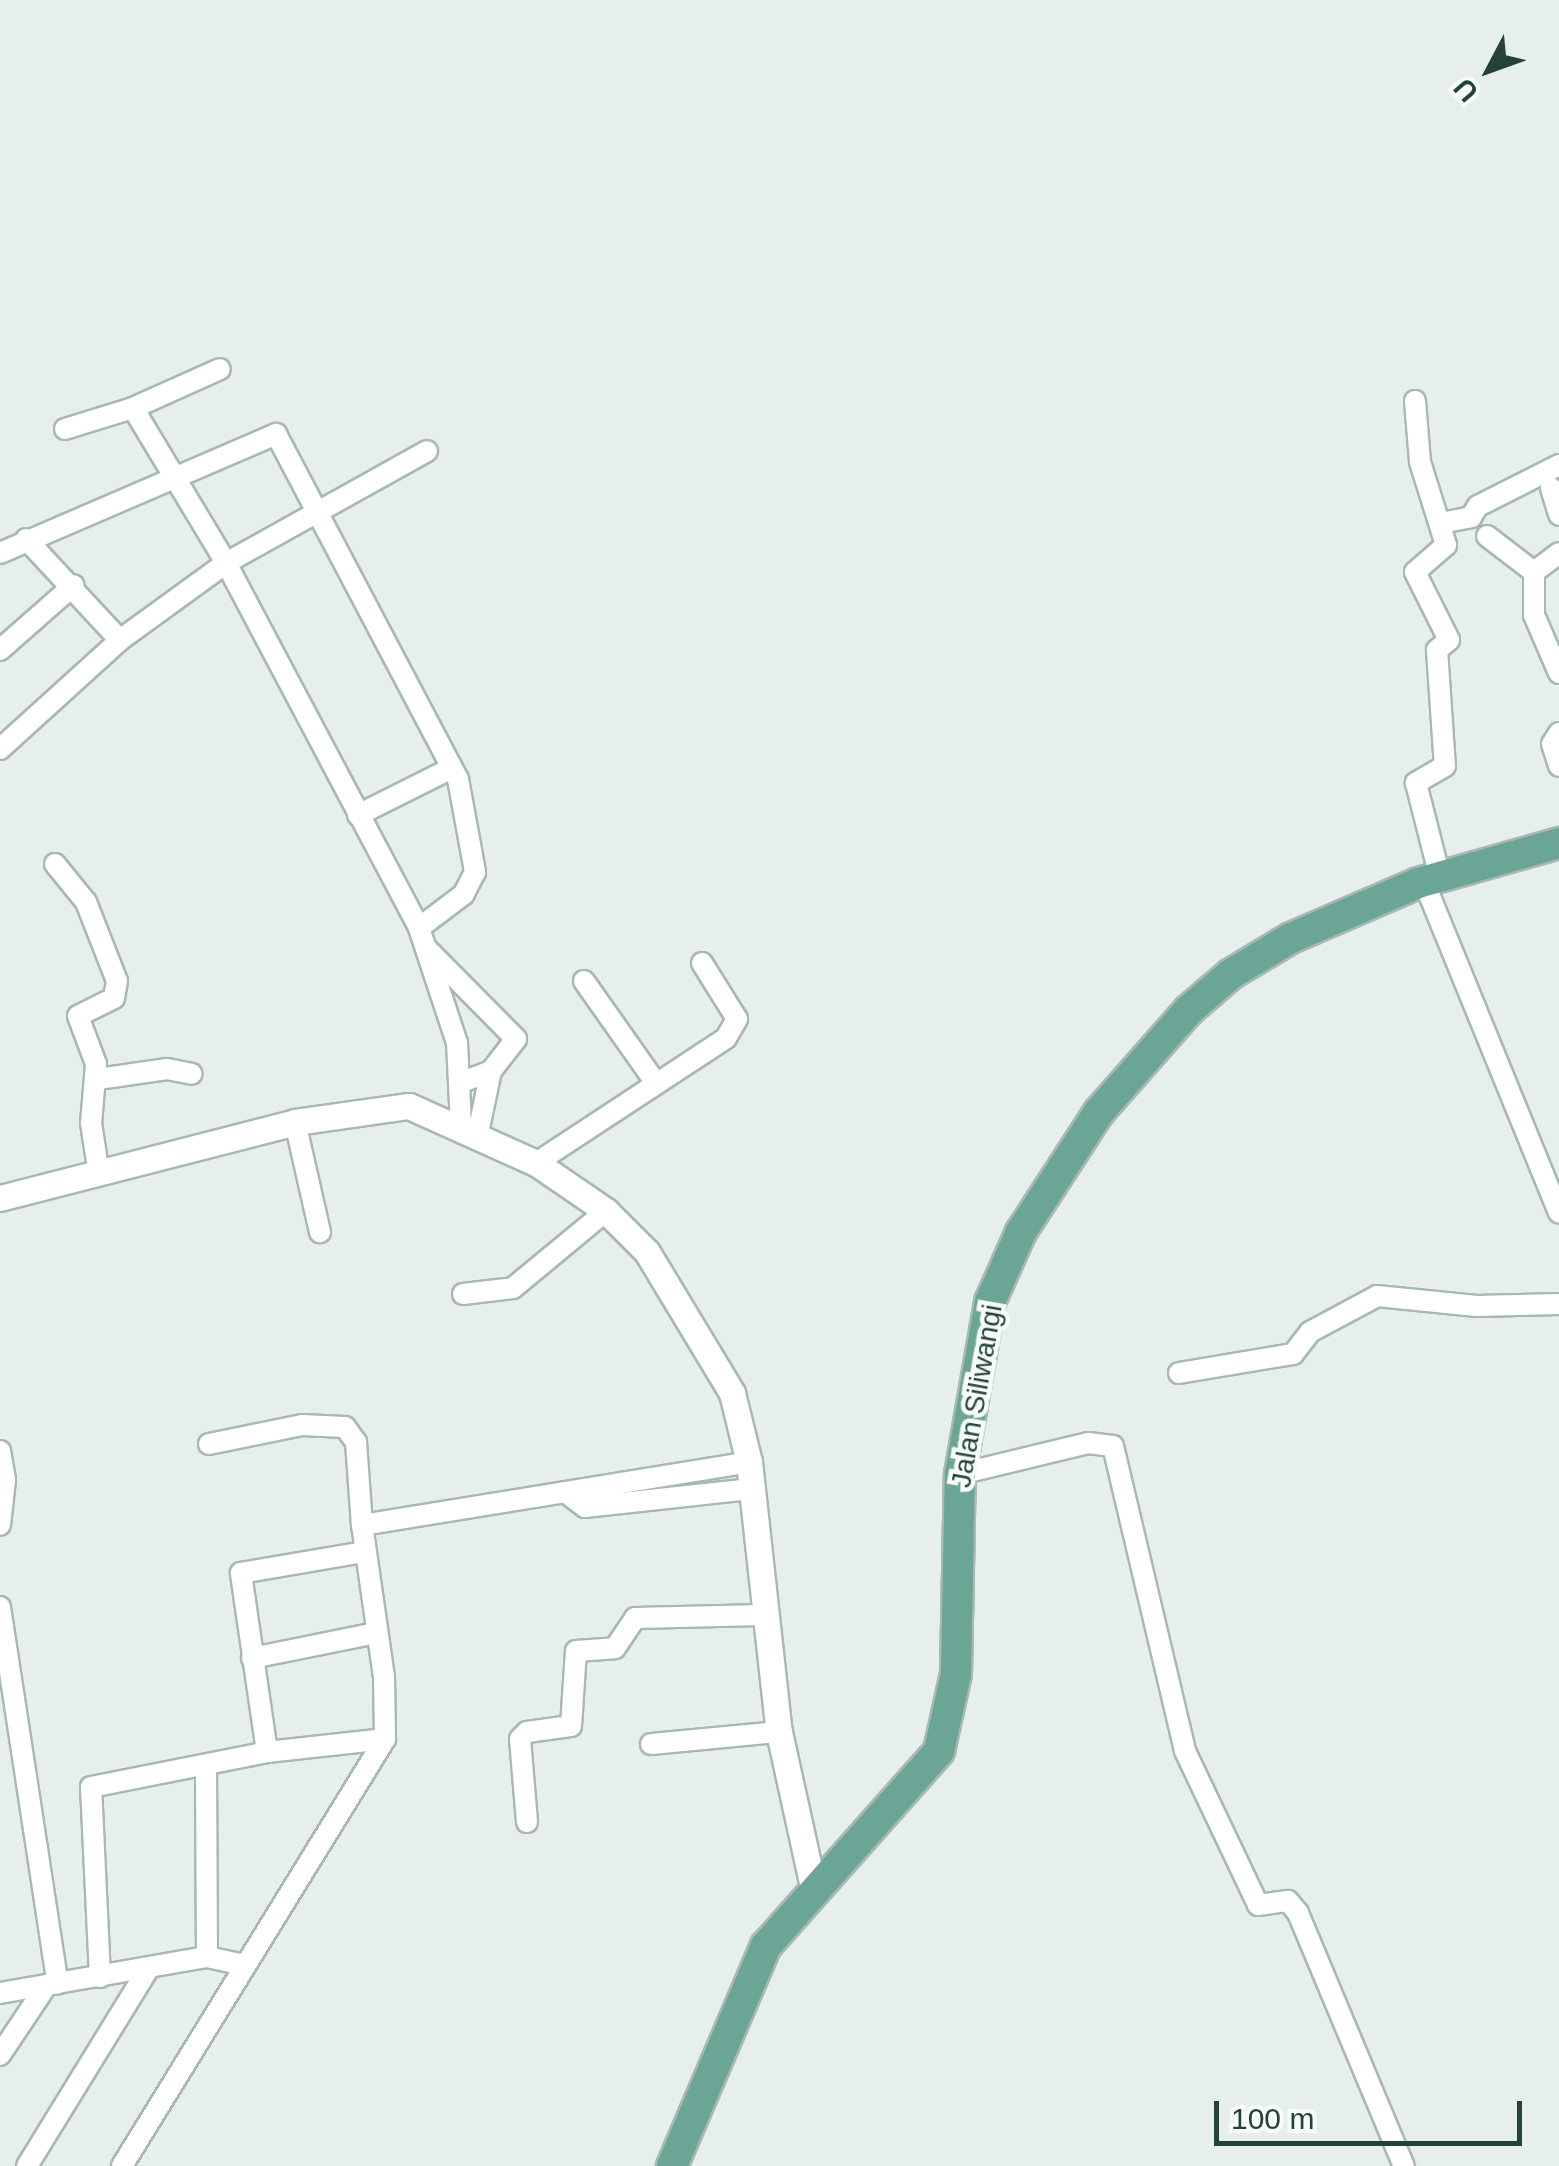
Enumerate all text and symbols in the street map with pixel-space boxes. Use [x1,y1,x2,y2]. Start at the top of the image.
north arrow [1439,20,1539,120]
text: U [1448,72,1484,108]
street label: Jalan Siliwangi [944,1302,1010,1490]
scale bar [1219,2081,1526,2143]
text: 100 m [1231,2102,1314,2135]

